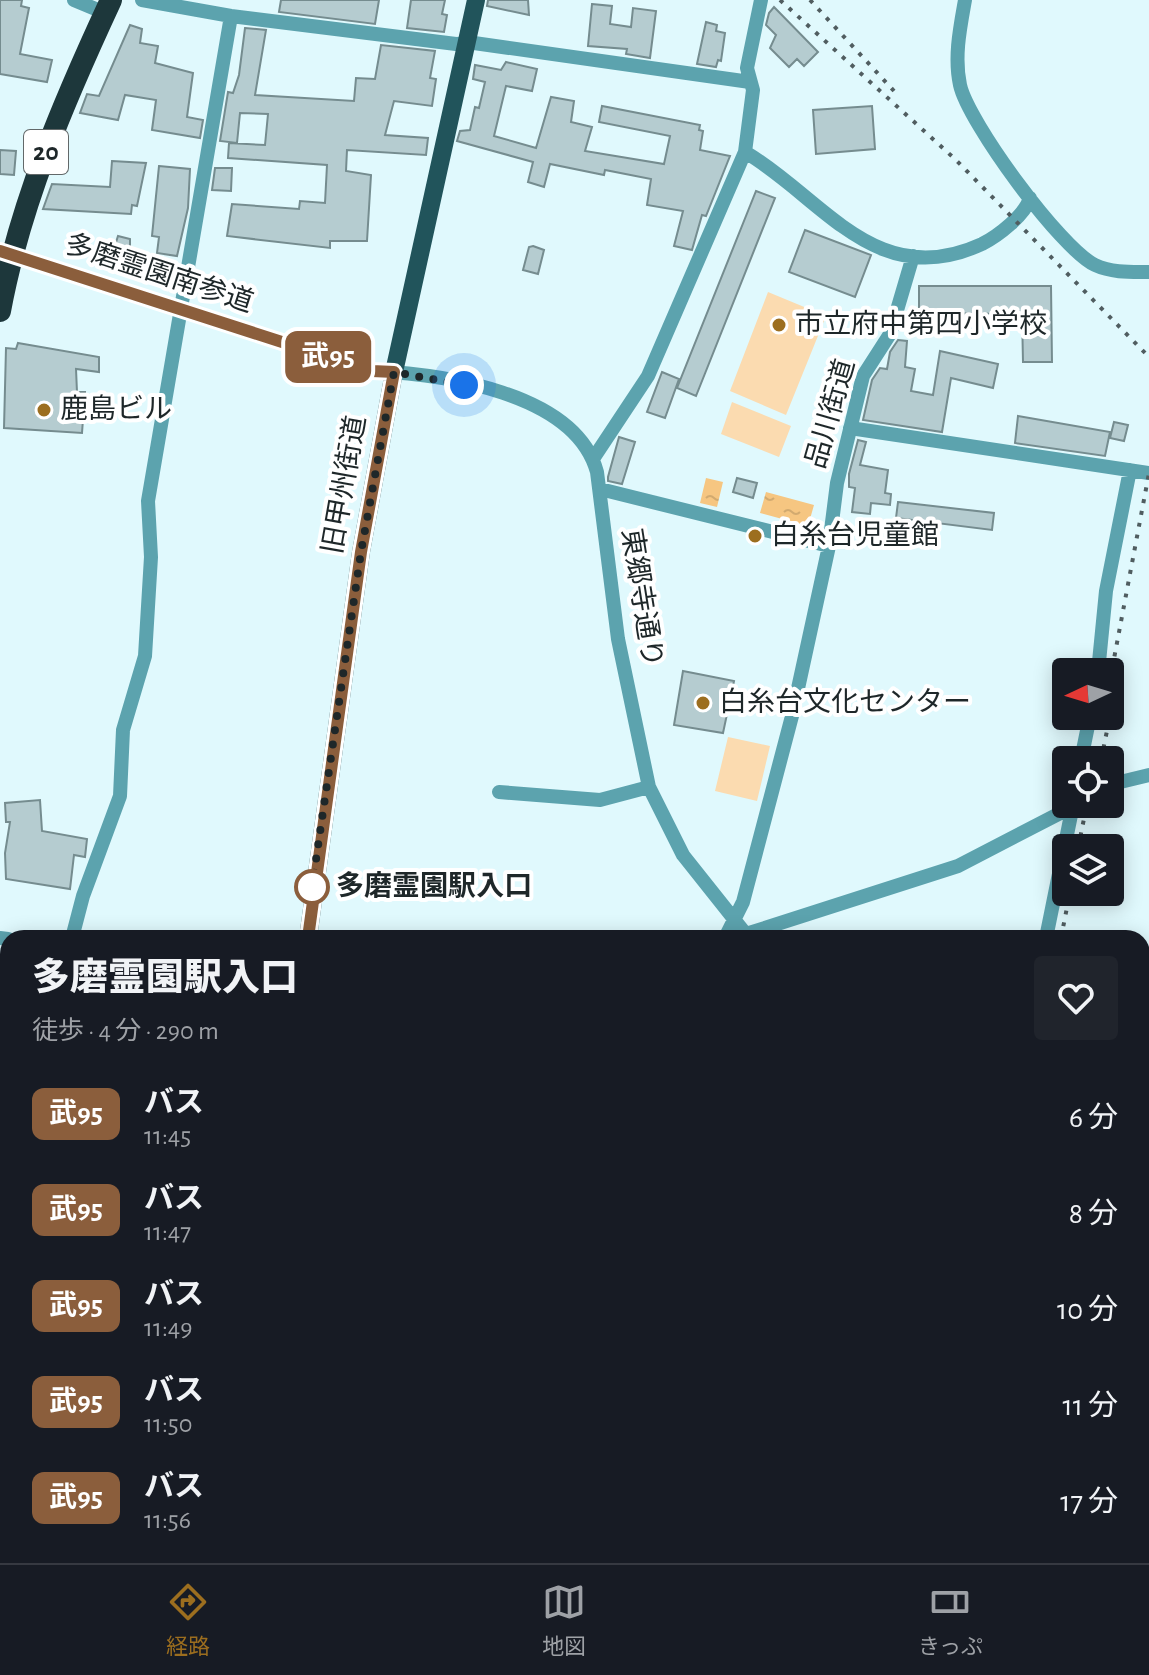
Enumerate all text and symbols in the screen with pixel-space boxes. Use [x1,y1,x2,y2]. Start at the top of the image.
road number: 20 [24,130,68,174]
street label: 多磨霊園南参道 [61,228,257,318]
place label: 市立府中第四小学校 [795,309,1047,339]
marker: 市立府中第四小学校 [770,316,788,334]
line badge: 武95 [282,331,374,383]
text: 武95 [301,343,355,371]
street label: 品川街道 [800,356,860,472]
your location [444,365,484,405]
place label: 鹿島ビル [60,394,172,424]
marker: 鹿島ビル [35,401,53,419]
street label: 旧甲州街道 [317,413,371,556]
place label: 白糸台児童館 [771,520,939,550]
street label: 東郷寺通り [616,526,668,669]
marker: 白糸台児童館 [746,527,764,545]
north arrow [1052,658,1124,730]
map controls [1052,658,1124,906]
place label: 白糸台文化センター [719,687,971,717]
marker: 白糸台文化センター [694,694,712,712]
button: locate [1052,746,1124,818]
button: layers [1052,834,1124,906]
marker: 多磨霊園駅入口 [295,870,329,904]
place label: 多磨霊園駅入口 [336,871,532,901]
button: heart [1034,956,1118,1040]
text: 多磨霊園駅入口 [32,960,298,998]
text: 徒歩 · 4 分 · 290 m [32,1018,219,1044]
text: バス [144,1088,204,1118]
text: 武95 [49,1100,103,1128]
text: 6 分 [1069,1103,1118,1133]
text: 11:45 [144,1123,191,1149]
text: バス [144,1184,204,1214]
text: 武95 [49,1196,103,1224]
text: 8 分 [1069,1199,1118,1229]
text: 11:47 [144,1219,191,1245]
text: バス [144,1280,204,1310]
text: 武95 [49,1292,103,1320]
text: 10 分 [1057,1295,1118,1325]
text: 11:49 [144,1315,193,1341]
text: バス [144,1376,204,1406]
text: 武95 [49,1388,103,1416]
text: 11 分 [1062,1391,1118,1421]
text: 11:50 [144,1411,192,1437]
text: バス [144,1472,204,1502]
text: 武95 [49,1484,103,1512]
text: 17 分 [1060,1487,1118,1517]
text: 11:56 [144,1507,191,1533]
tab: 経路 [166,1580,210,1660]
tab: 地図 [542,1580,586,1660]
tab: きっぷ [918,1580,983,1660]

